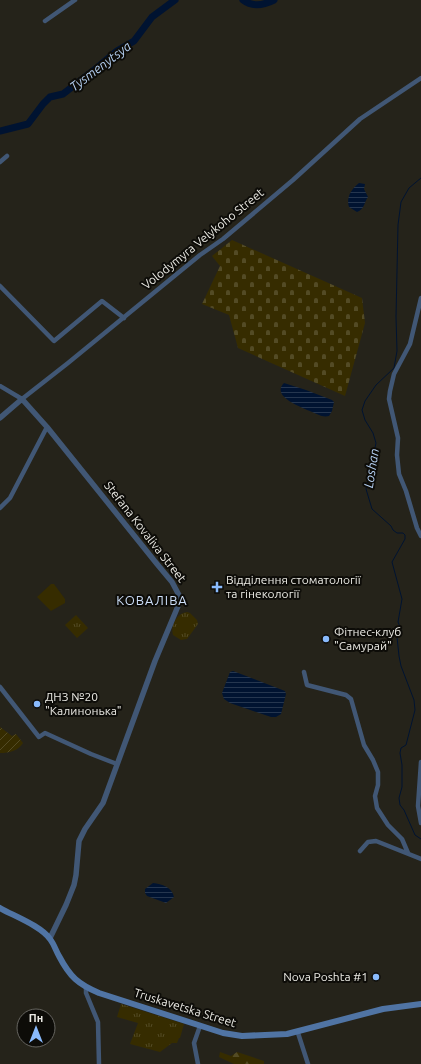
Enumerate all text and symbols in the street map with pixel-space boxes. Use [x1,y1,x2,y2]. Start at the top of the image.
water label: Tysmenytsya [67,38,133,94]
street label: Volodymyra Velykoho Street [139,185,266,292]
water label: Loshan [361,447,381,489]
street label: Stefana Kovaliva Street [102,479,189,585]
place label: Відділення стоматології та гінекології [226,573,362,600]
marker: Відділення стоматології та гінекології [211,581,223,593]
district label: КОВАЛІВА [116,593,188,607]
place label: Фітнес-клуб "Самурай" [334,625,401,652]
marker: Фітнес-клуб "Самурай" [321,634,331,644]
place label: ДНЗ №20 "Калинонька" [45,690,122,717]
marker: ДНЗ №20 "Калинонька" [32,699,42,709]
place label: Nova Poshta #1 [283,970,368,983]
marker: Nova Poshta #1 [371,972,381,982]
street label: Truskavetska Street [133,986,238,1029]
north arrow [16,1008,56,1048]
text: Пн [29,1012,43,1024]

